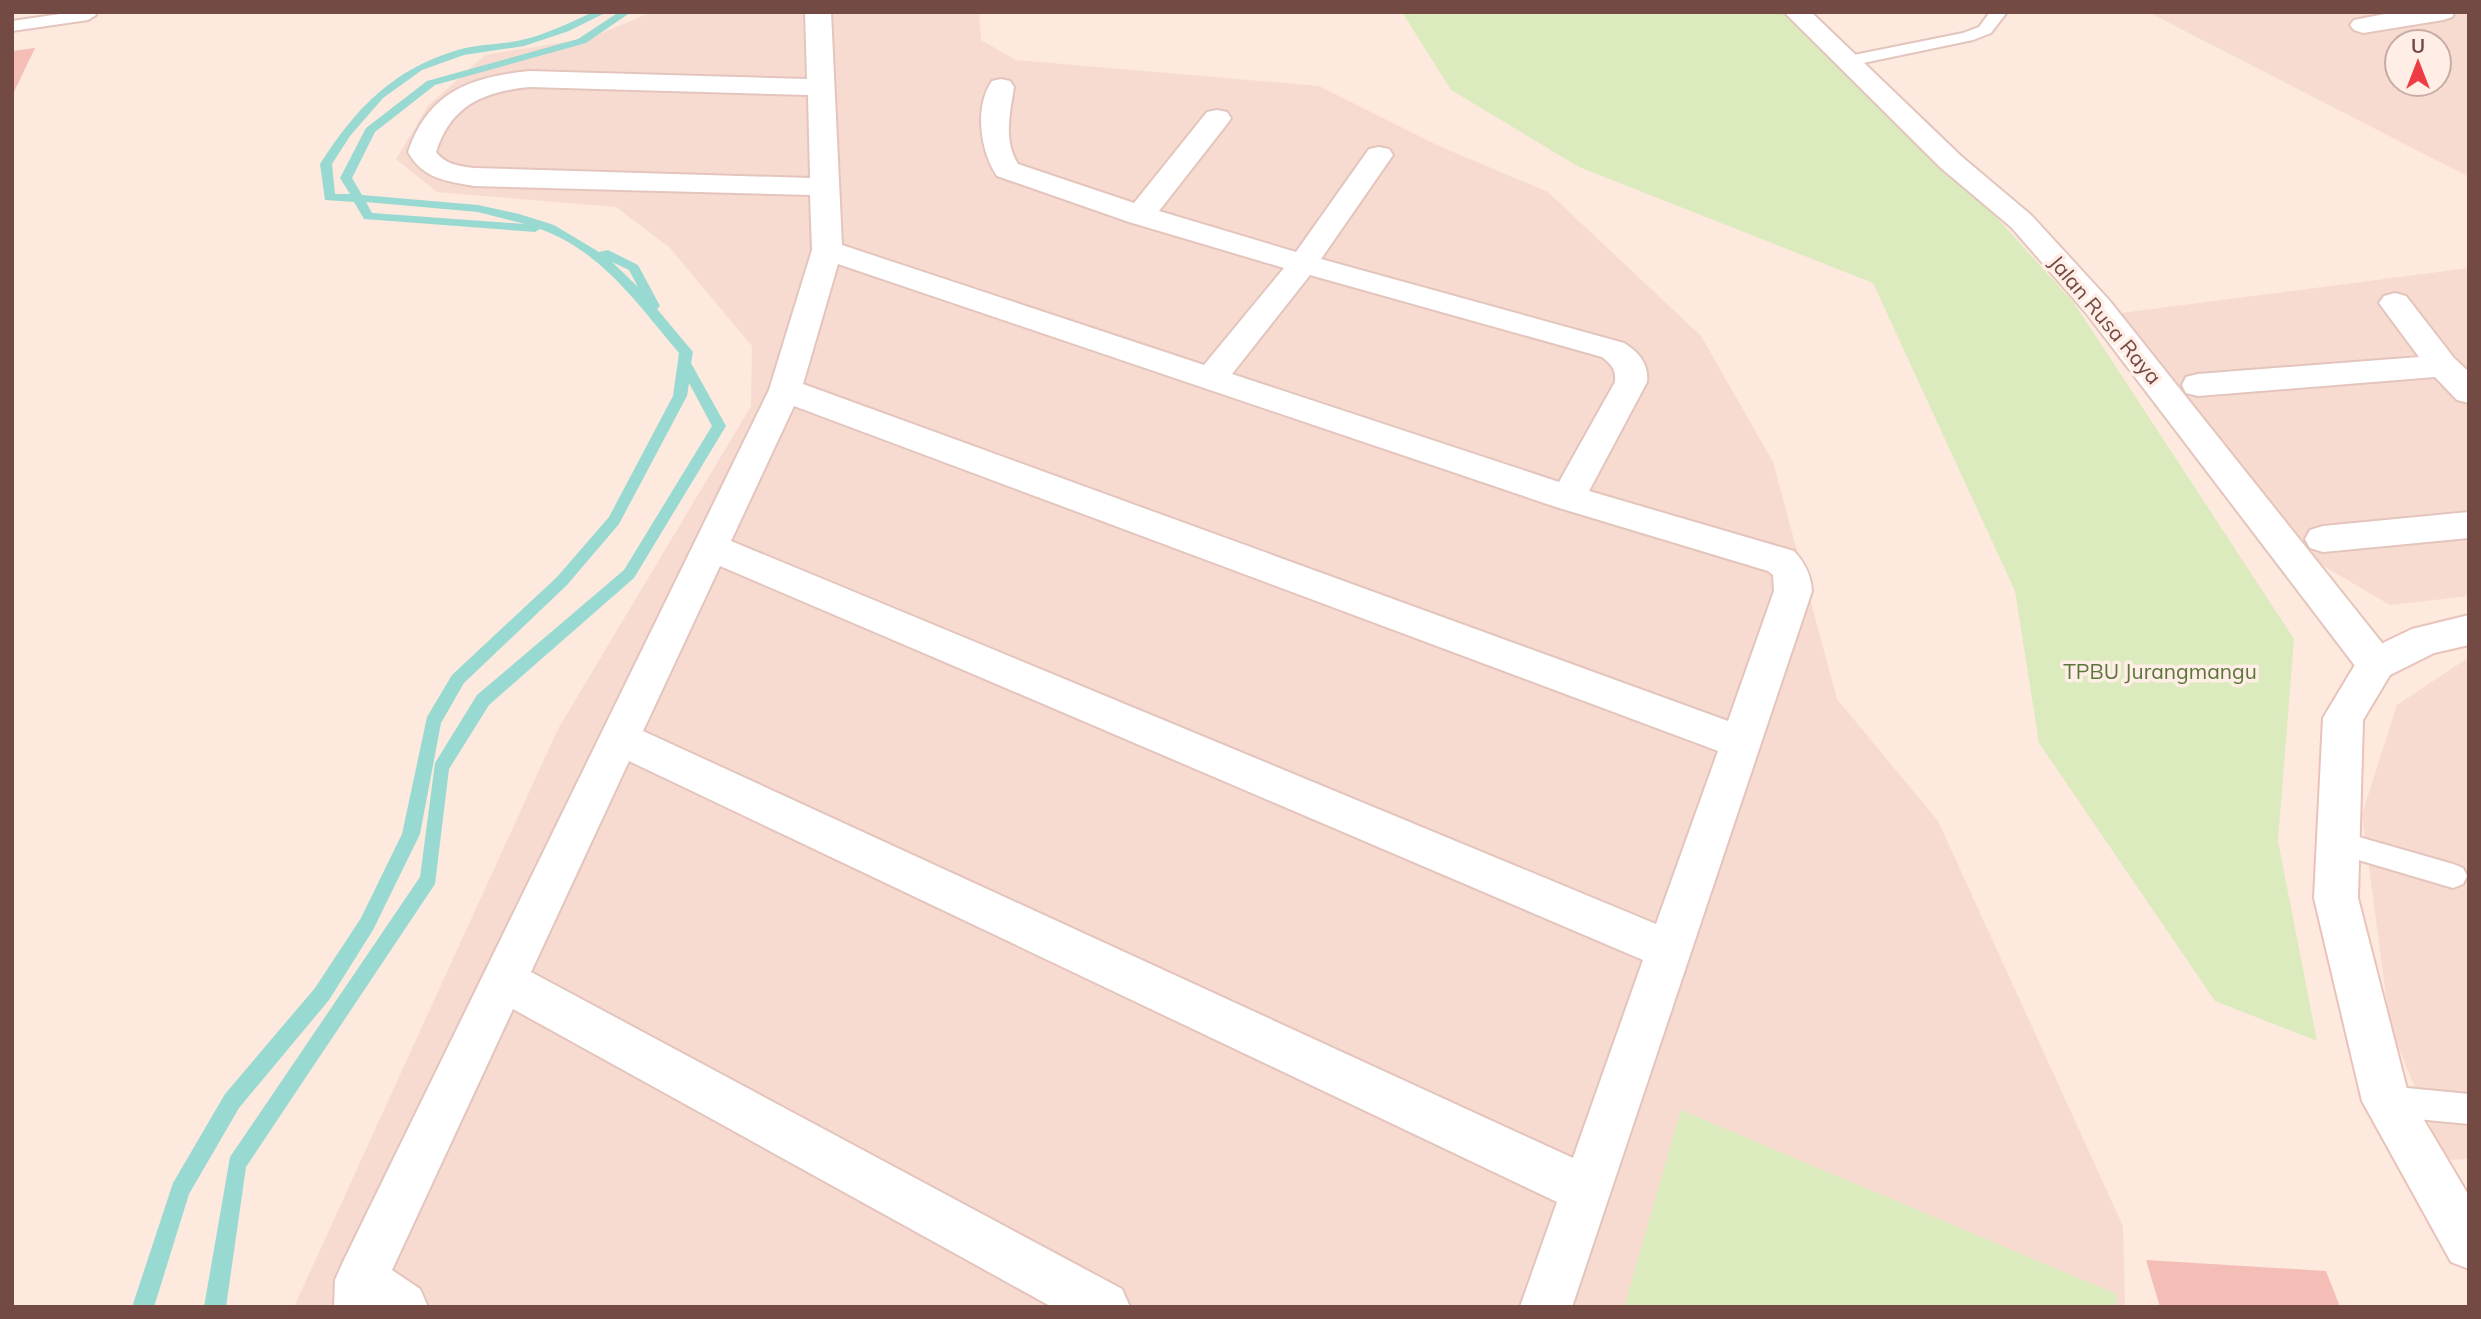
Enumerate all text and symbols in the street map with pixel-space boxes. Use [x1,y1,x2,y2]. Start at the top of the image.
north arrow [2383,28,2453,98]
text: U [2411,34,2425,58]
street label: Jalan Rusa Raya [2044,249,2167,389]
park label: TPBU Jurangmangu [2063,658,2257,684]

